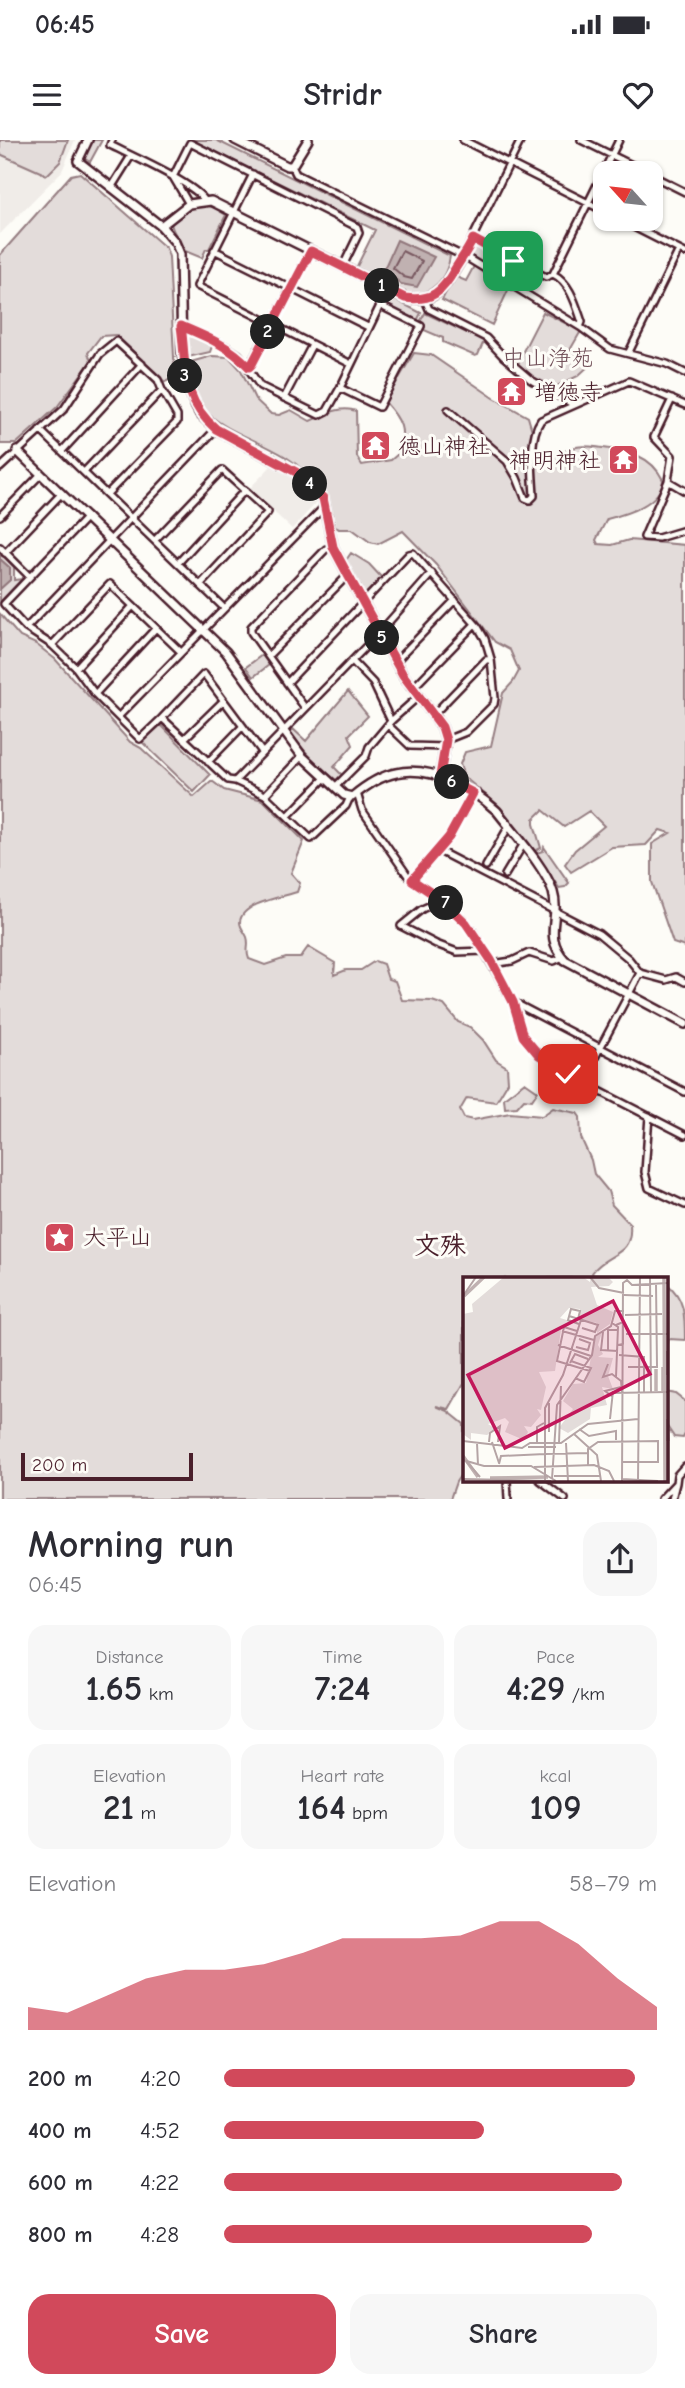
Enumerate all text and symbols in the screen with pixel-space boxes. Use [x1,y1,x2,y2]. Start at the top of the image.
text: 06:45 [35,10,95,40]
icon: menu [28,76,66,114]
text: Stridr [303,76,382,113]
icon: heart [619,76,657,114]
north arrow [593,161,663,231]
map controls [593,161,663,231]
pin [483,231,543,291]
icon: arrive [494,242,532,280]
pin: 1 [364,268,400,304]
text: 1 [378,274,385,296]
pin: 2 [250,314,286,350]
text: 2 [263,320,272,342]
park label: 中山浄苑 [502,345,594,372]
pin: 3 [168,358,202,394]
text: 3 [180,364,189,386]
temple icon: 増徳寺 [494,375,528,409]
place label: 増徳寺 [534,379,603,406]
temple icon: 徳山神社 [358,429,392,463]
place label: 徳山神社 [398,433,490,460]
temple icon: 神明神社 [607,443,641,477]
place label: 神明神社 [509,447,601,474]
pin: 4 [292,466,328,502]
text: 4 [305,472,314,494]
pin: 5 [364,620,400,656]
text: 5 [376,626,387,648]
pin: 6 [434,764,470,800]
text: 6 [447,770,456,792]
pin: 7 [428,886,464,920]
text: 7 [441,891,450,913]
pin [538,1044,598,1104]
icon: check [549,1055,587,1093]
place icon: 大平山 [43,1220,77,1254]
place label: 大平山 [83,1224,152,1251]
district label: 文殊 [414,1231,466,1261]
inset map [463,1277,668,1482]
scale bar [21,1450,192,1482]
text: 200 m [32,1454,87,1476]
button: share [583,1522,657,1596]
text: Morning run [28,1523,234,1567]
text: 06:45 [28,1571,82,1598]
text: Distance [95,1646,164,1668]
text: Time [323,1646,362,1668]
text: Pace [536,1646,575,1668]
text: 1.65 [85,1668,142,1709]
text: 7:24 [315,1668,370,1709]
text: 4:29 [506,1668,565,1709]
text: km [142,1683,174,1705]
text: /km [565,1683,605,1705]
text: Elevation [93,1765,166,1787]
text: Heart rate [301,1765,384,1787]
text: kcal [540,1765,571,1787]
text: 21 [103,1787,134,1828]
text: 164 [297,1787,346,1828]
text: 109 [529,1787,582,1828]
text: m [134,1802,156,1824]
text: bpm [346,1802,388,1824]
text: Elevation [28,1870,116,1897]
text: 58–79 m [569,1870,657,1897]
text: 200 m [28,2065,92,2092]
text: 4:20 [140,2065,181,2092]
text: 400 m [28,2117,92,2144]
text: 4:52 [140,2117,180,2144]
text: 600 m [28,2169,93,2196]
text: 4:22 [140,2169,179,2196]
text: 800 m [28,2221,93,2248]
text: 4:28 [140,2221,179,2248]
button: Save [28,2294,336,2374]
button: Share [350,2294,657,2374]

